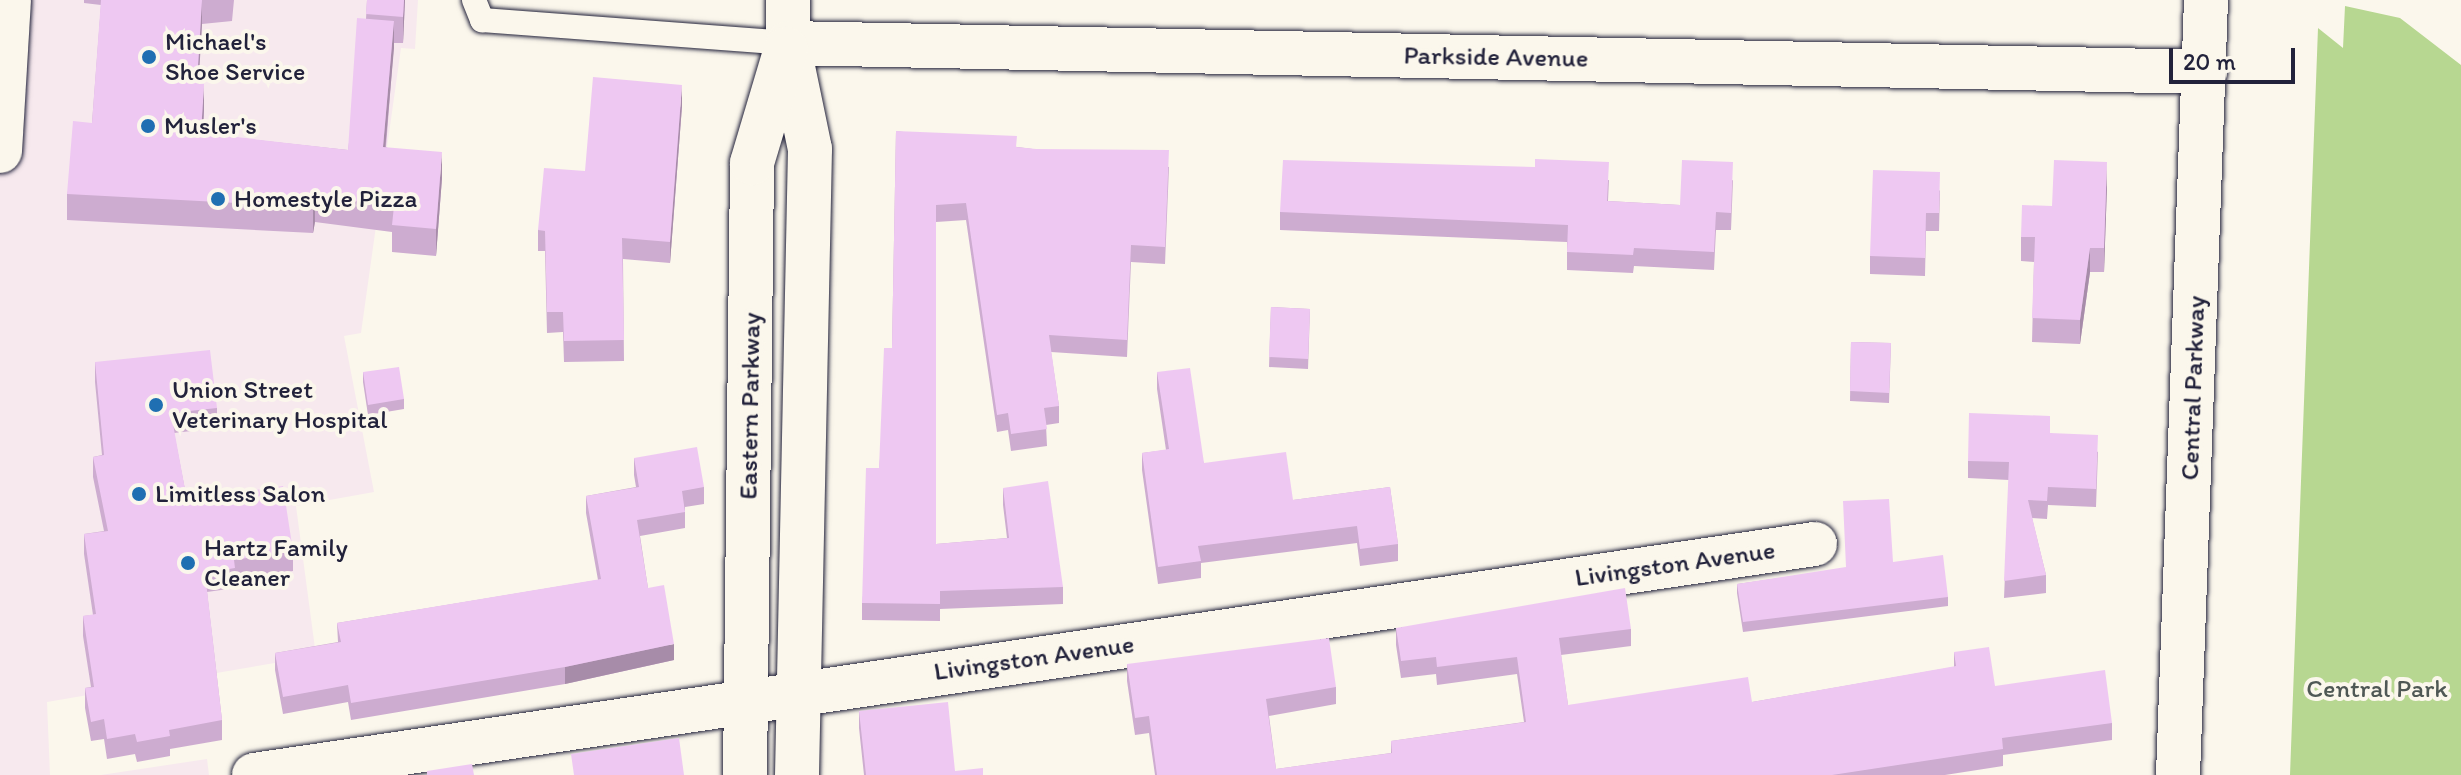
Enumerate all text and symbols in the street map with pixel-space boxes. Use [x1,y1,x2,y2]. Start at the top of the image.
place label: Michael's Shoe Service [165,26,306,88]
scale bar [2173,32,2299,82]
street label: Parkside Avenue [1404,40,1588,74]
text: 20 m [2183,47,2236,76]
marker: Michael's Shoe Service [140,48,158,66]
place label: Musler's [164,110,257,142]
marker: Musler's [139,117,157,135]
place label: Homestyle Pizza [234,183,417,215]
marker: Homestyle Pizza [209,190,227,208]
street label: Central Parkway [2174,296,2212,480]
street label: Eastern Parkway [733,313,767,499]
place label: Union Street Veterinary Hospital [172,374,387,436]
marker: Union Street Veterinary Hospital [147,396,165,414]
place label: Limitless Salon [155,478,324,510]
marker: Limitless Salon [130,485,148,503]
place label: Hartz Family Cleaner [204,532,348,594]
street label: Livingston Avenue [1573,534,1777,594]
marker: Hartz Family Cleaner [179,554,197,572]
street label: Livingston Avenue [932,628,1136,688]
park label: Central Park [2307,673,2447,705]

